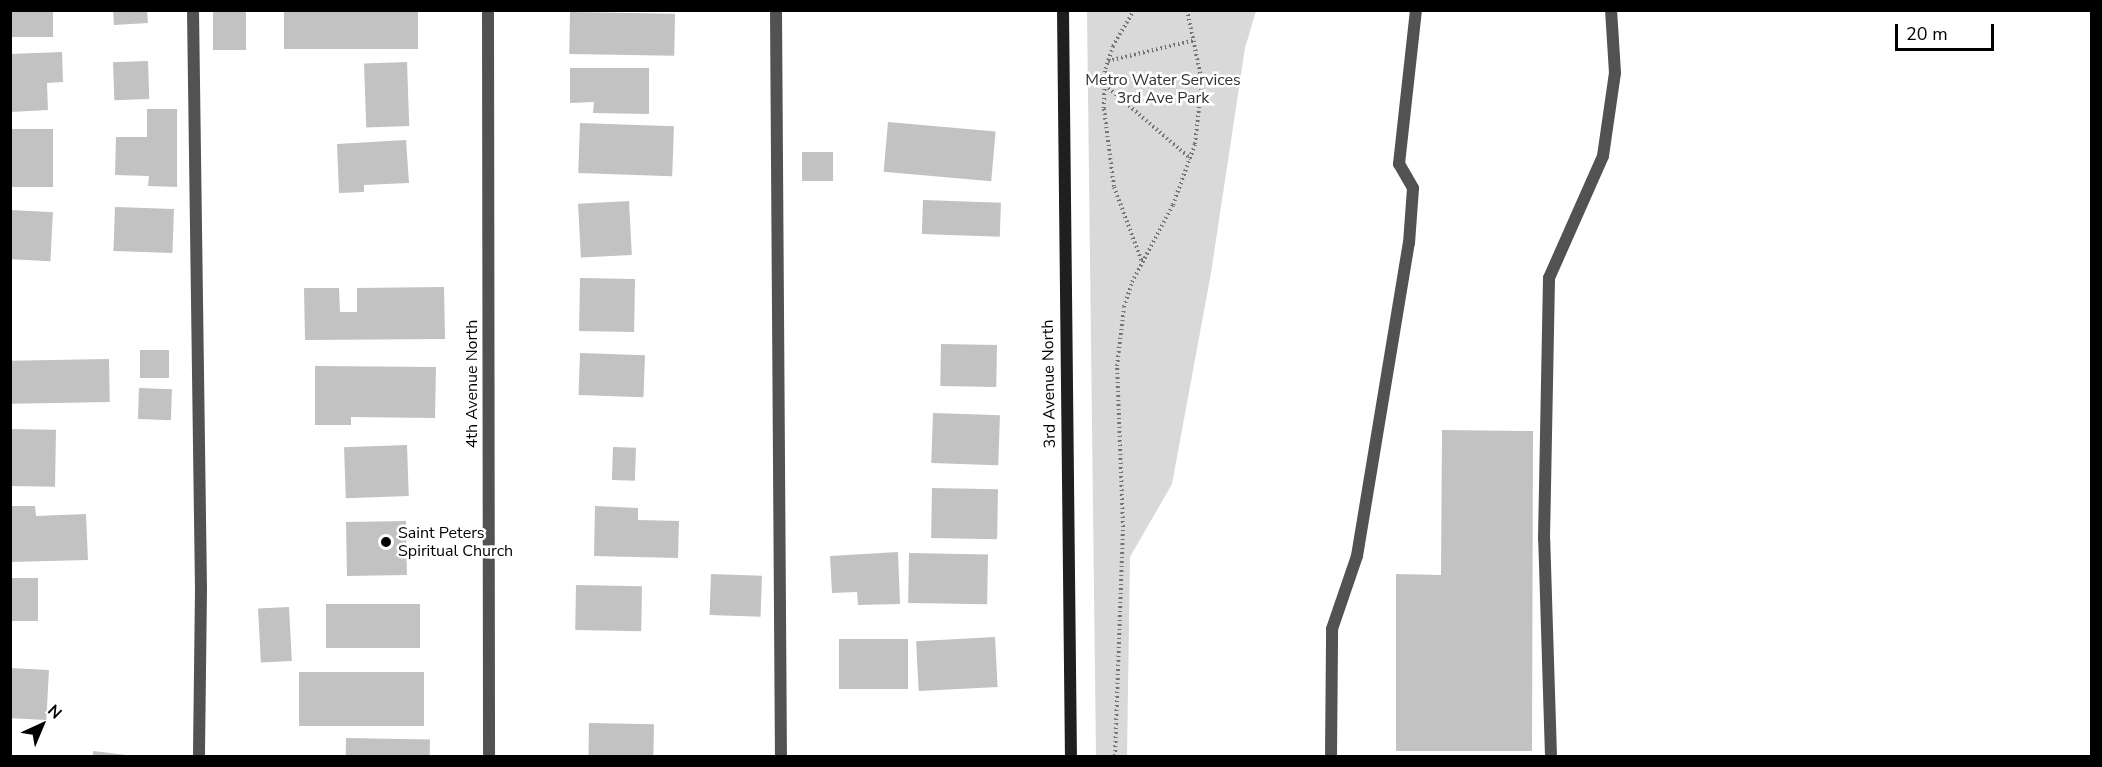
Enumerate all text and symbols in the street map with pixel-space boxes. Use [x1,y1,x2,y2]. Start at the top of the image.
scale bar [1898,12,1997,50]
text: 20 m [1906,22,1948,46]
park label: Metro Water Services 3rd Ave Park [1085,70,1241,108]
street label: 3rd Avenue North [1038,319,1060,449]
street label: 4th Avenue North [462,320,482,448]
place label: Saint Peters Spiritual Church [398,523,513,561]
marker: Saint Peters Spiritual Church [379,535,393,549]
north arrow [12,695,72,755]
text: N [43,700,66,724]

